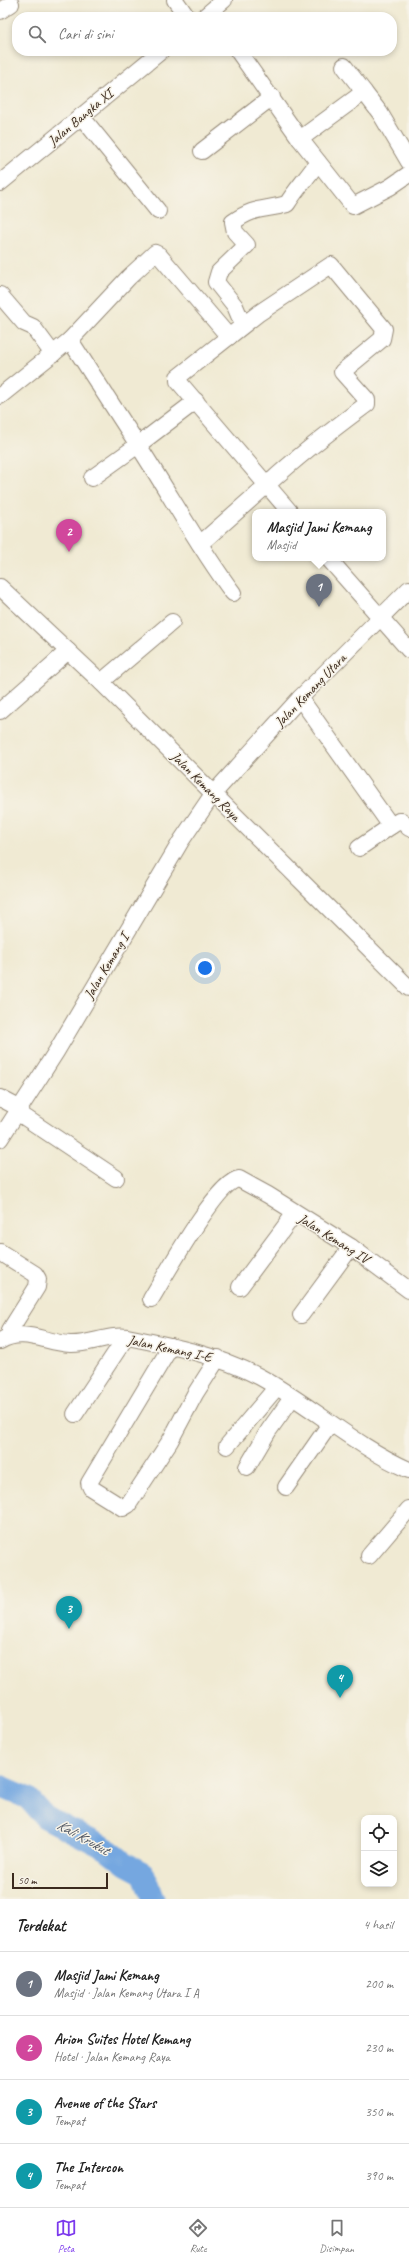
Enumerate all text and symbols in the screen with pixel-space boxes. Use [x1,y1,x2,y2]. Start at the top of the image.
search box [12,12,397,56]
icon: search [26,23,48,45]
text: Cari di sini [58,25,113,44]
street label: Jalan Bangka XI [44,83,119,150]
popup [252,509,386,561]
text: Masjid Jami Kemang [267,518,371,537]
pin: 2 [56,519,82,552]
text: Masjid [267,537,296,553]
pin: 1 [306,574,332,607]
street label: Jalan Kemang Utara [270,649,350,731]
street label: Jalan Kemang Raya [167,747,245,825]
street label: Jalan Kemang I [80,928,134,1003]
your location [195,958,215,978]
street label: Jalan Kemang IV [294,1209,375,1269]
street label: Jalan Kemang I-E [125,1331,215,1366]
pin: 3 [56,1596,82,1629]
pin: 4 [327,1665,353,1698]
water label: Kali Krukut [53,1815,115,1861]
map controls [361,1815,397,1887]
button: locate [361,1815,397,1851]
button: layers [361,1851,397,1887]
scale bar [12,1871,108,1890]
text: 50 m [18,1873,37,1887]
text: Terdekat [16,1915,66,1936]
text: 4 hasil [363,1917,393,1933]
text: Masjid Jami Kemang [54,1966,159,1985]
text: 1 [26,1976,32,1992]
text: 200 m [365,1976,393,1992]
text: Masjid · Jalan Kemang Utara I A [54,1985,199,2001]
text: Arion Suites Hotel Kemang [54,2030,190,2049]
text: 2 [26,2040,32,2056]
text: 230 m [365,2040,393,2056]
text: Hotel · Jalan Kemang Raya [54,2049,170,2065]
text: Avenue of the Stars [54,2094,156,2113]
text: 3 [26,2104,32,2120]
text: 350 m [365,2104,393,2120]
text: Tempat [54,2113,85,2129]
text: The Intercon [54,2158,123,2177]
text: 4 [26,2168,32,2184]
text: 390 m [365,2168,393,2184]
text: Tempat [54,2177,85,2193]
tab: Peta [55,2217,77,2255]
tab: Rute [187,2217,209,2255]
tab: Disimpan [319,2217,354,2255]

